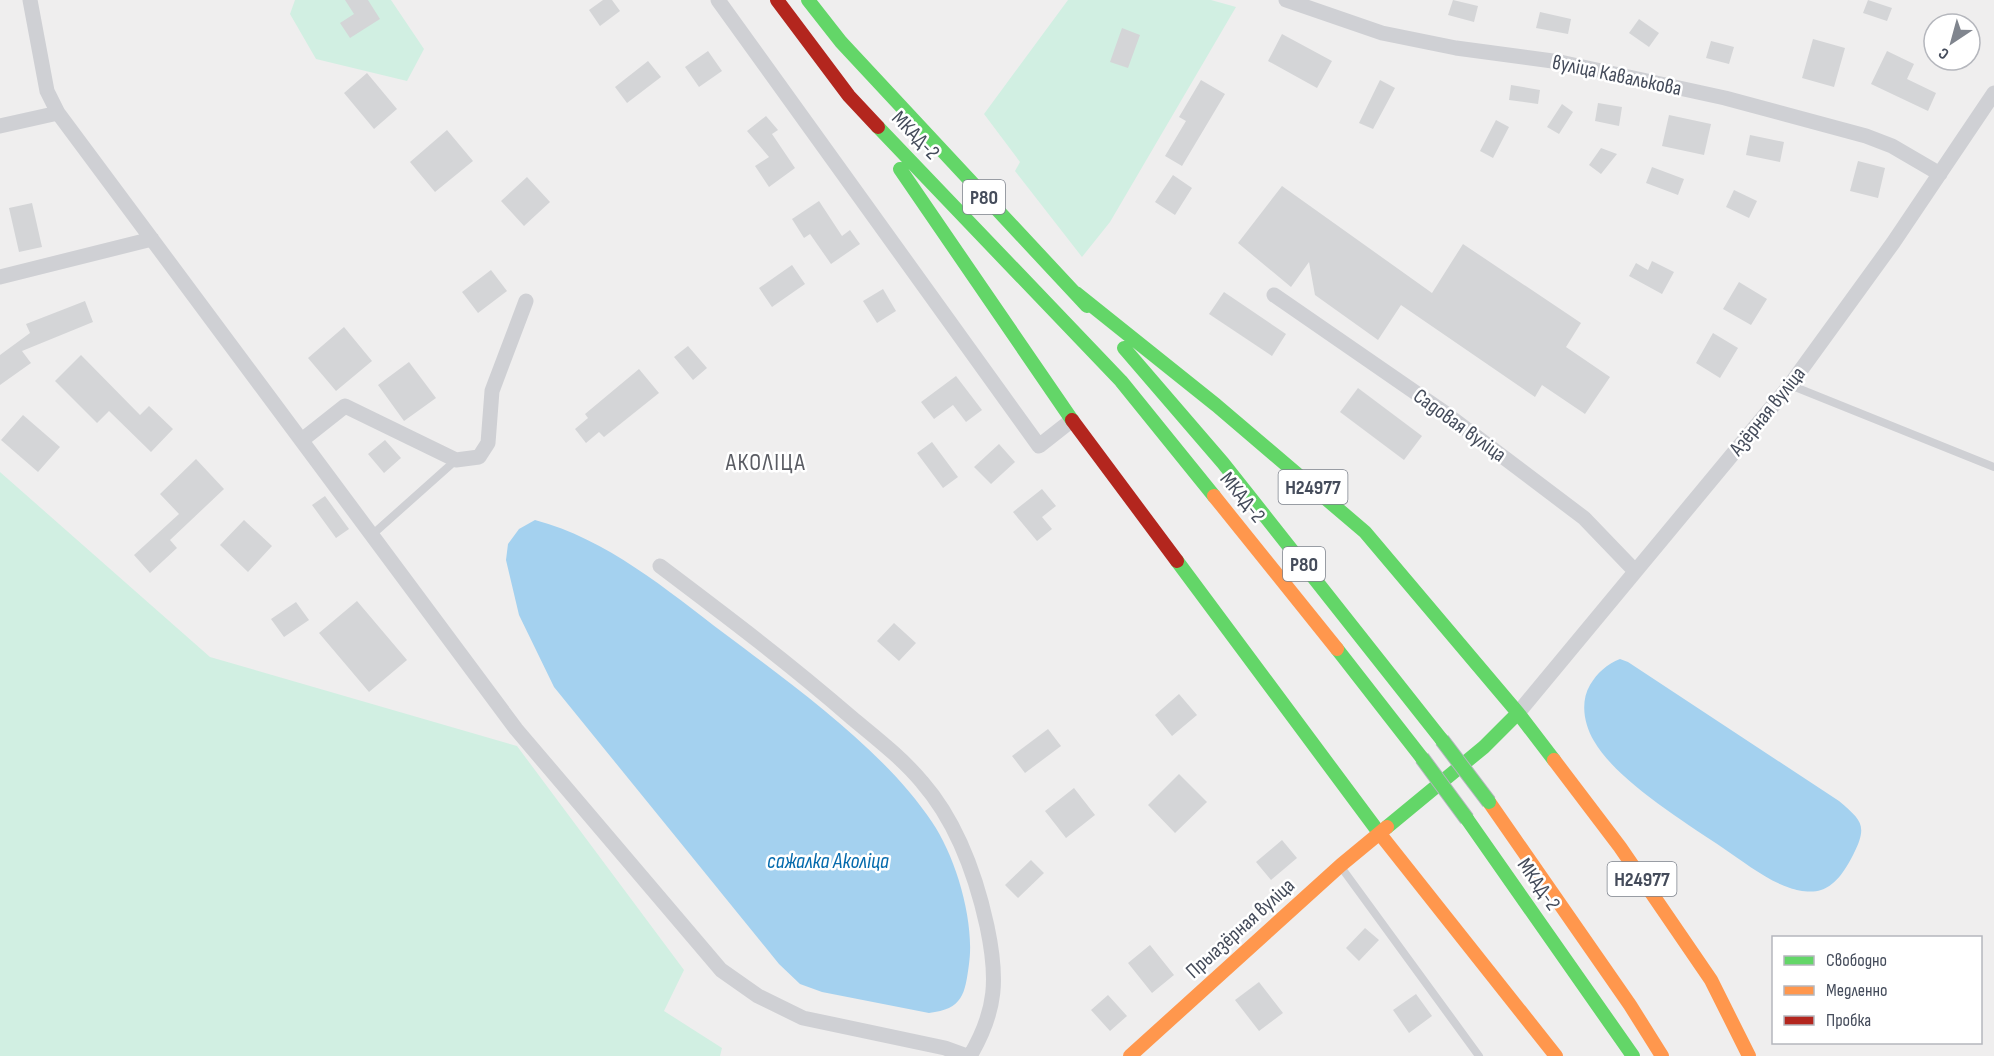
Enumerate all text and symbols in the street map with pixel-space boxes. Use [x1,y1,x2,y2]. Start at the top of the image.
north arrow [1922,12,1982,72]
text: С [1935,43,1953,63]
street label: вуліца Кавалькова [1550,50,1684,101]
street label: МКАД-2 [887,106,945,165]
road number: Р80 [963,180,1005,214]
street label: Азёрная вуліца [1723,362,1811,462]
street label: Садовая вуліца [1408,383,1511,467]
district label: АКОЛІЦА [725,448,806,477]
street label: МКАД-2 [1215,467,1271,528]
road number: Н24977 [1278,470,1348,504]
road number: Р80 [1283,547,1325,581]
water label: сажалка Аколіца [767,848,889,875]
street label: МКАД-2 [1512,853,1565,915]
road number: Н24977 [1608,862,1676,896]
street label: Прыазёрная вуліца [1181,873,1300,984]
legend [1772,936,1982,1044]
text: Свободно [1826,950,1887,971]
text: Медленно [1826,980,1888,1001]
text: Пробка [1826,1010,1871,1031]

